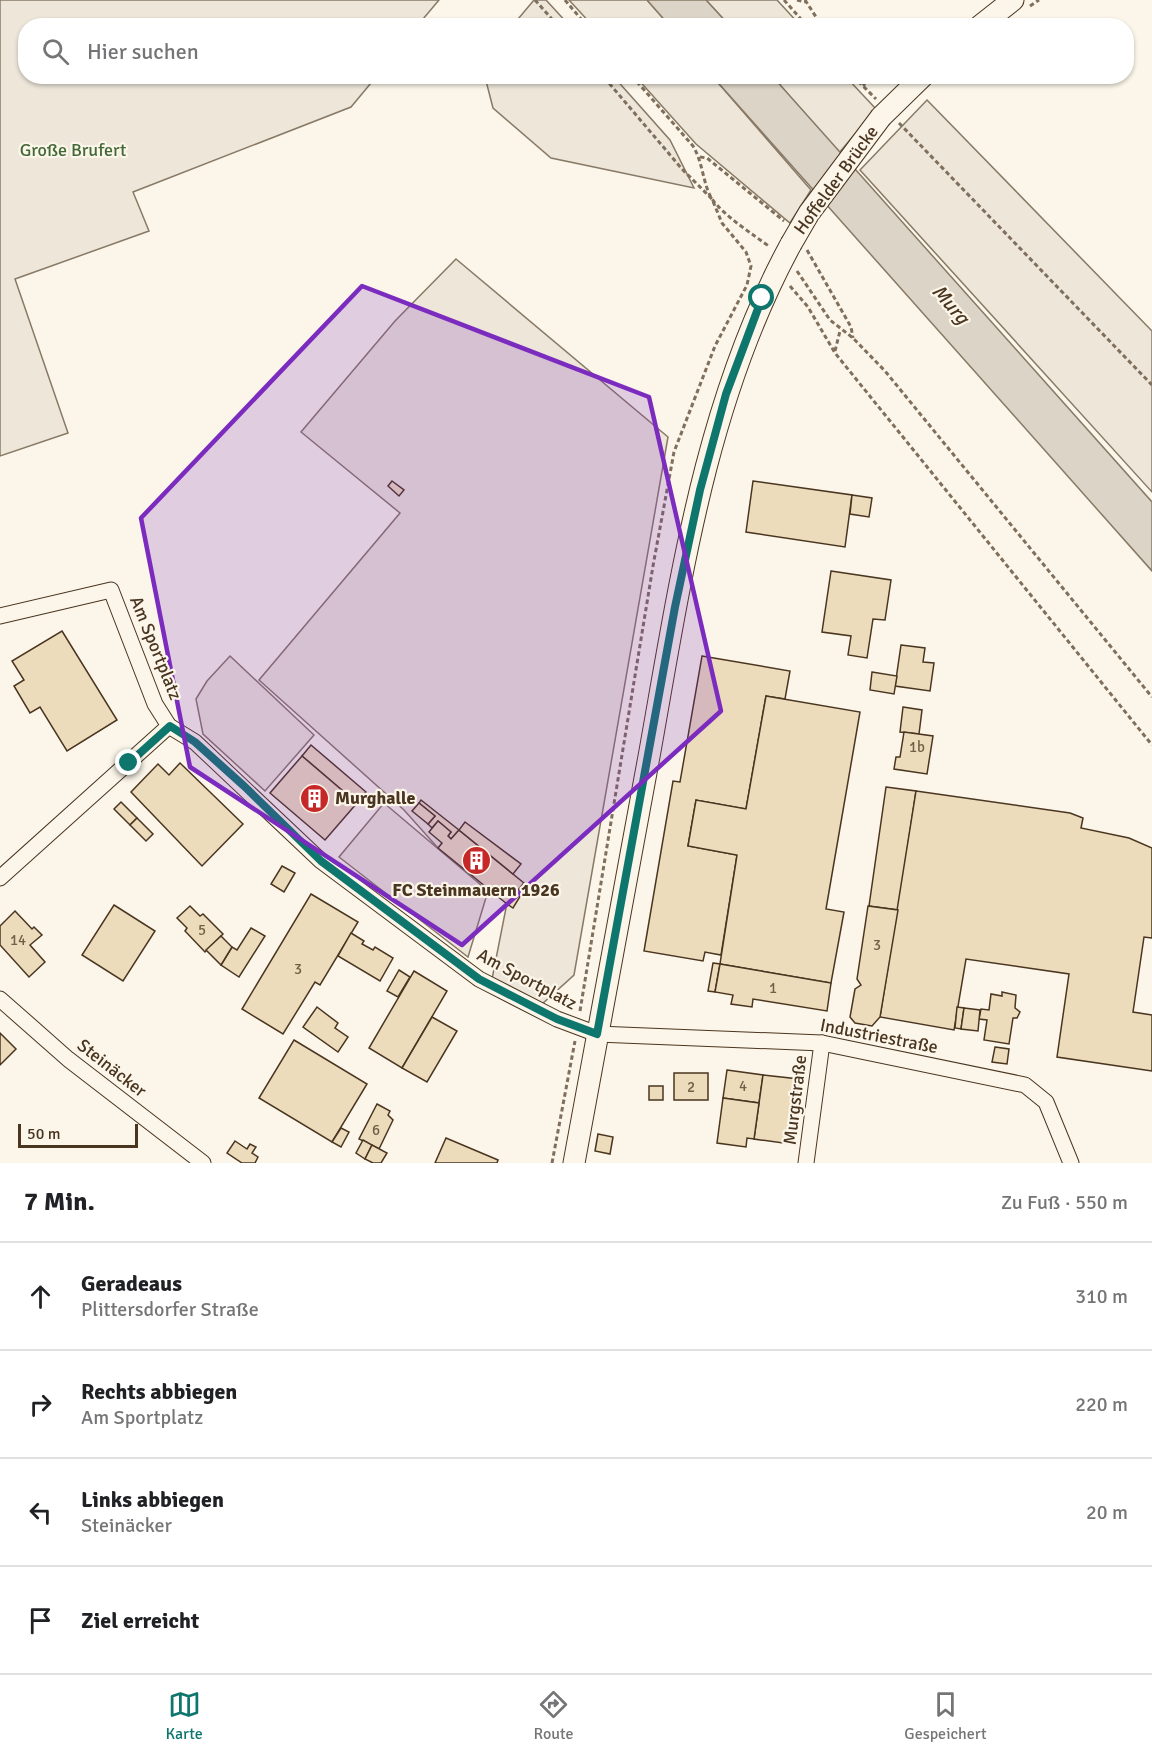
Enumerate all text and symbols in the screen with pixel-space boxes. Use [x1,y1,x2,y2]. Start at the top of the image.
search box [18,18,1134,84]
icon: search [39,35,72,68]
text: Hier suchen [87,38,199,65]
street label: Hoffelder Brücke [789,121,883,239]
park label: Große Brufert [20,139,126,161]
water label: Murg [926,279,976,331]
route start [748,284,774,310]
street label: Am Sportplatz [125,593,187,703]
house number: 1b [909,738,925,756]
route end [115,749,141,775]
building icon: Murghalle [298,782,330,814]
place label: Murghalle [335,787,415,809]
building icon: FC Steinmauern 1926 [460,845,492,877]
place label: FC Steinmauern 1926 [392,879,560,901]
house number: 5 [198,921,206,939]
house number: 14 [10,931,26,949]
house number: 3 [873,936,881,954]
street label: Am Sportplatz [473,943,581,1015]
house number: 3 [294,960,302,978]
house number: 1 [769,979,777,997]
street label: Industriestraße [818,1014,940,1058]
street label: Steinäcker [73,1034,151,1102]
street label: Murgstraße [779,1054,811,1146]
house number: 4 [739,1077,747,1095]
house number: 2 [687,1078,695,1096]
scale bar [18,1121,138,1148]
house number: 6 [372,1121,380,1139]
text: 50 m [27,1124,61,1144]
text: 7 Min. [24,1186,95,1218]
text: Zu Fuß · 550 m [1001,1190,1128,1215]
text: Geradeaus [81,1270,182,1297]
icon: ahead [24,1280,57,1313]
text: 310 m [1075,1284,1128,1309]
text: Plittersdorfer Straße [81,1297,259,1322]
text: Rechts abbiegen [81,1378,237,1405]
icon: right [24,1388,57,1421]
text: 220 m [1075,1392,1128,1417]
text: Am Sportplatz [81,1405,203,1430]
text: Links abbiegen [81,1486,224,1513]
icon: left [24,1496,57,1529]
text: 20 m [1086,1500,1128,1525]
text: Steinäcker [81,1513,172,1538]
icon: arrive [24,1604,57,1637]
text: Ziel erreicht [81,1607,199,1634]
tab: Karte [165,1688,203,1744]
tab: Route [534,1688,574,1744]
tab: Gespeichert [904,1688,987,1744]

